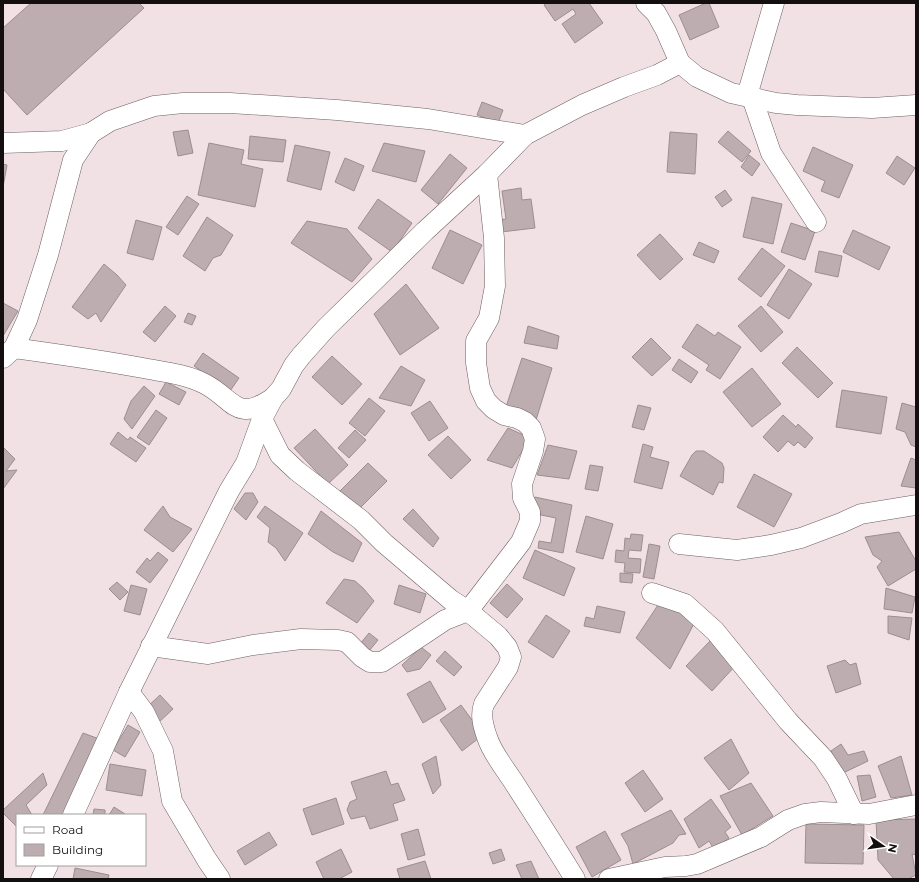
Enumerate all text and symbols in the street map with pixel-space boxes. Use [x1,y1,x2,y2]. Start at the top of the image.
legend [16,814,146,866]
text: Road [52,822,83,837]
north arrow [863,826,903,866]
text: Building [52,842,103,857]
text: N [885,842,901,854]

